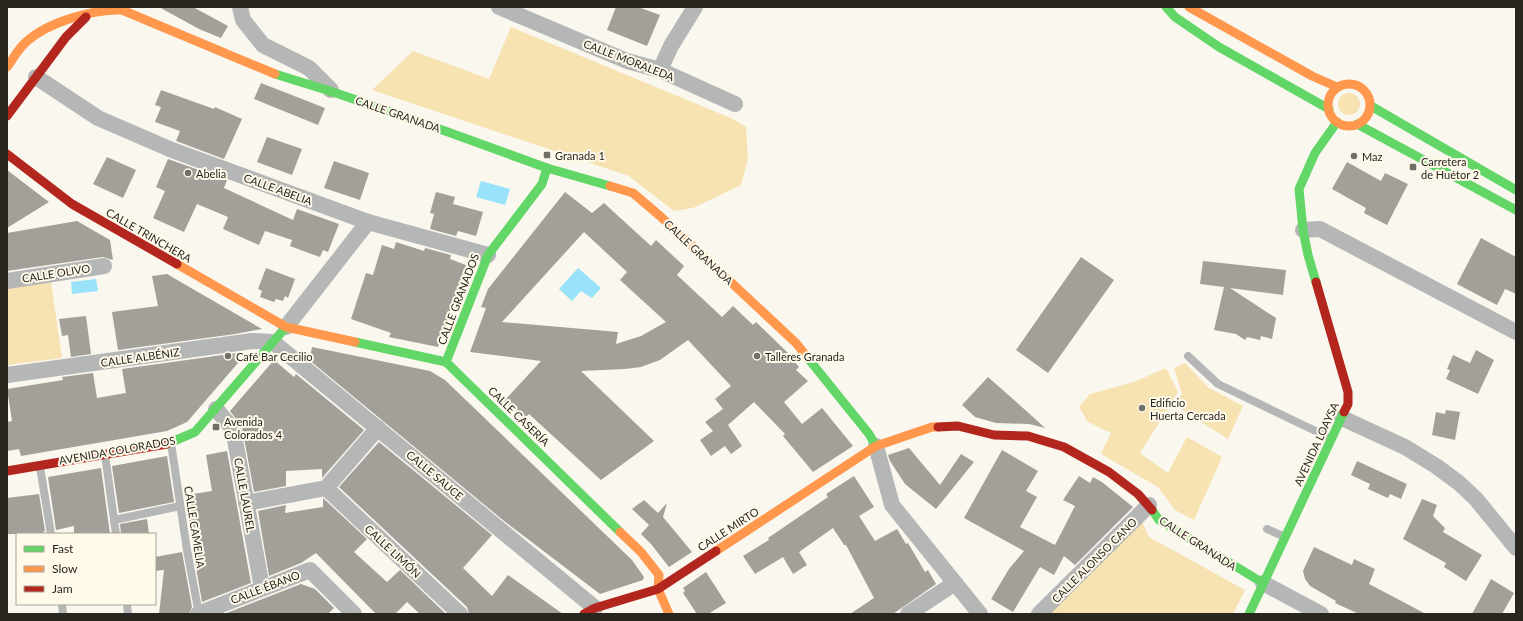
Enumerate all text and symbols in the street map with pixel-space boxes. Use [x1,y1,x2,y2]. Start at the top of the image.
street label: CALLE MORALEDA [582,37,677,84]
street label: CALLE GRANADA [354,93,443,135]
place label: Granada 1 [555,149,605,162]
marker: Granada 1 [542,150,552,160]
place label: Maz [1362,150,1383,163]
marker: Maz [1349,151,1359,161]
place label: Carretera de Huétor 2 [1421,155,1479,181]
marker: Carretera de Huétor 2 [1408,162,1418,172]
place label: Abelia [196,167,226,180]
marker: Abelia [183,168,193,178]
street label: CALLE ABELIA [242,171,315,208]
street label: CALLE TRINCHERA [104,205,194,265]
street label: CALLE GRANADA [662,217,736,288]
street label: CALLE GRANADOS [435,252,481,346]
street label: CALLE OLIVO [21,261,91,285]
street label: CALLE ALBÉNIZ [100,345,181,369]
place label: Café Bar Cecilio [236,350,313,363]
place label: Talleres Granada [765,350,844,363]
marker: Café Bar Cecilio [223,351,233,361]
marker: Talleres Granada [752,351,762,361]
street label: CALLE CASERÍA [486,384,553,449]
place label: Edificio Huerta Cercada [1150,396,1226,422]
street label: AVENIDA LOAYSA [1291,400,1341,488]
marker: Edificio Huerta Cercada [1137,403,1147,413]
place label: Avenida Colorados 4 [224,415,283,441]
marker: Avenida Colorados 4 [211,422,221,432]
street label: AVENIDA COLORADOS [58,433,176,467]
street label: CALLE SAUCE [404,447,466,503]
street label: CALLE LAUREL [232,457,258,533]
street label: CALLE CAMELIA [182,485,208,569]
street label: CALLE MIRTO [695,504,761,554]
street label: CALLE GRANADA [1157,513,1239,573]
street label: CALLE ALONSO CANO [1049,515,1139,605]
street label: CALLE LIMÓN [362,522,424,580]
legend [16,533,156,605]
text: Fast [52,541,74,556]
text: Slow [52,561,78,576]
street label: CALLE ÉBANO [228,568,302,606]
text: Jam [52,581,73,596]

